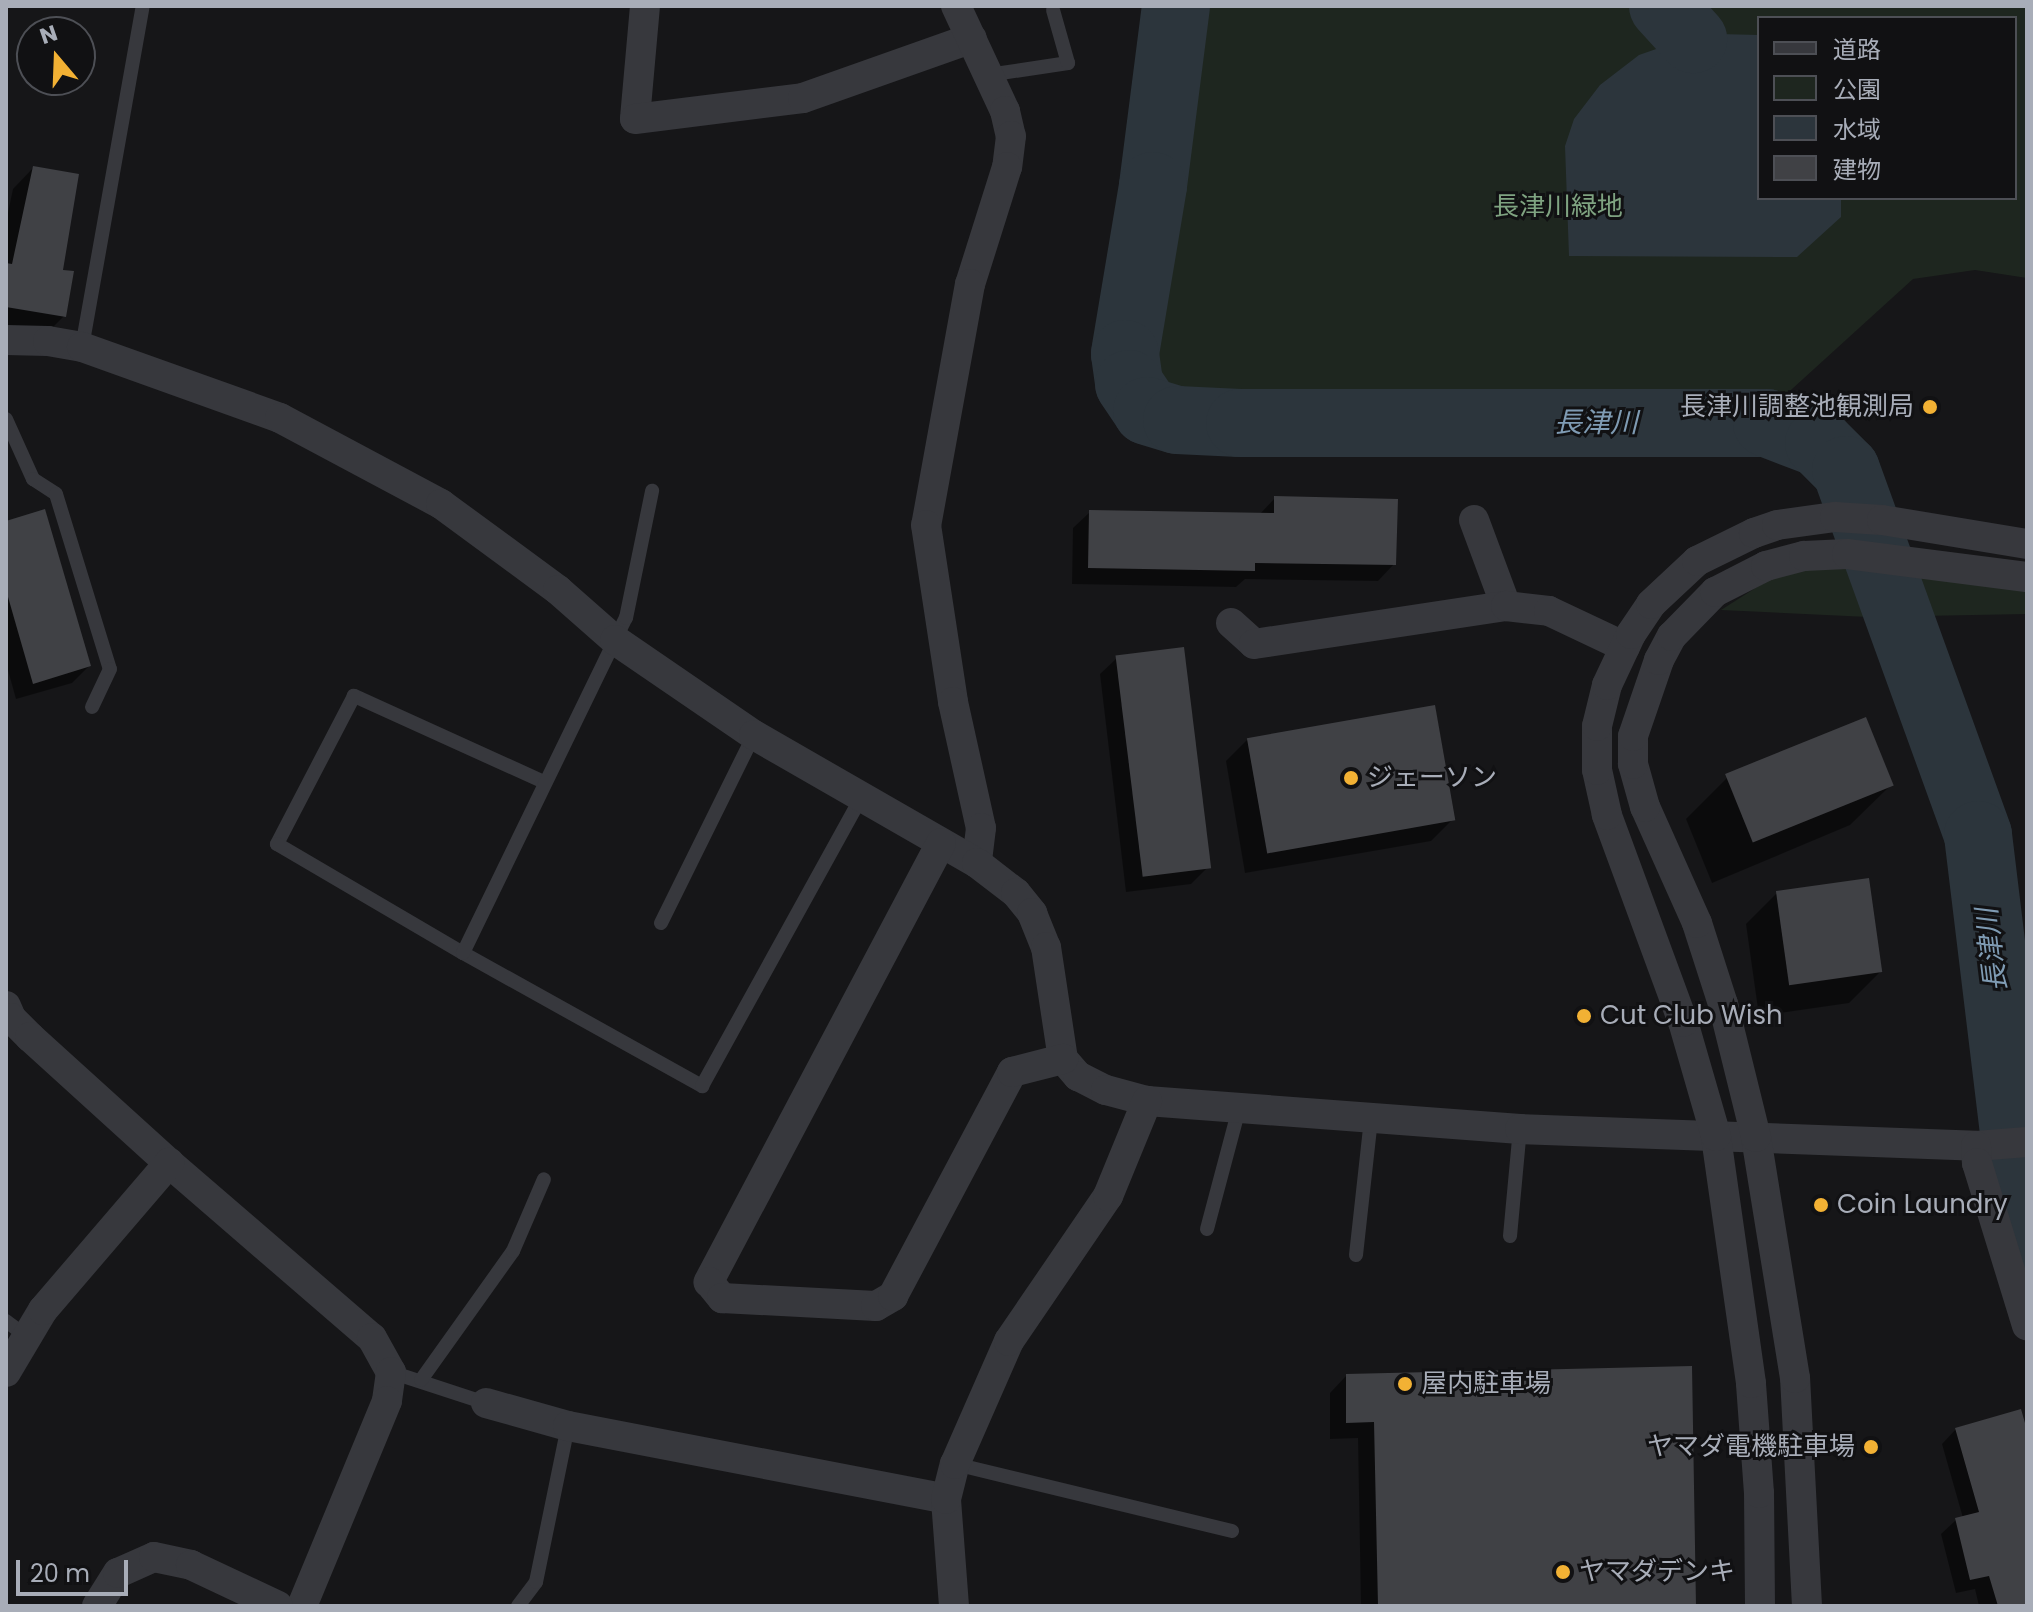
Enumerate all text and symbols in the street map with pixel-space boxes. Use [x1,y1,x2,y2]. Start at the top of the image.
north arrow [16,16,96,96]
legend [1757,16,2017,200]
text: N [36,17,62,52]
text: 道路 [1833,33,1881,66]
text: 公園 [1833,73,1881,106]
text: 水域 [1833,113,1881,146]
text: 建物 [1833,153,1881,186]
park label: 長津川緑地 [1493,191,1623,223]
place label: 長津川調整池観測局 [1680,391,1914,423]
marker: 長津川調整池観測局 [1921,398,1939,416]
water label: 長津川 [1554,406,1638,440]
place label: ジェーソン [1367,762,1497,794]
marker: ジェーソン [1342,769,1360,787]
water label: 長津川 [1970,906,2014,994]
place label: Cut Club Wish [1600,1000,1783,1032]
marker: Cut Club Wish [1575,1007,1593,1025]
place label: Coin Laundry [1837,1189,2008,1221]
marker: Coin Laundry [1812,1196,1830,1214]
place label: 屋内駐車場 [1421,1368,1551,1400]
marker: 屋内駐車場 [1396,1375,1414,1393]
place label: ヤマダ電機駐車場 [1647,1431,1855,1463]
marker: ヤマダ電機駐車場 [1862,1438,1880,1456]
scale bar [20,1544,132,1594]
place label: ヤマダデンキ [1579,1556,1735,1588]
text: 20 m [30,1557,90,1590]
marker: ヤマダデンキ [1554,1563,1572,1581]

